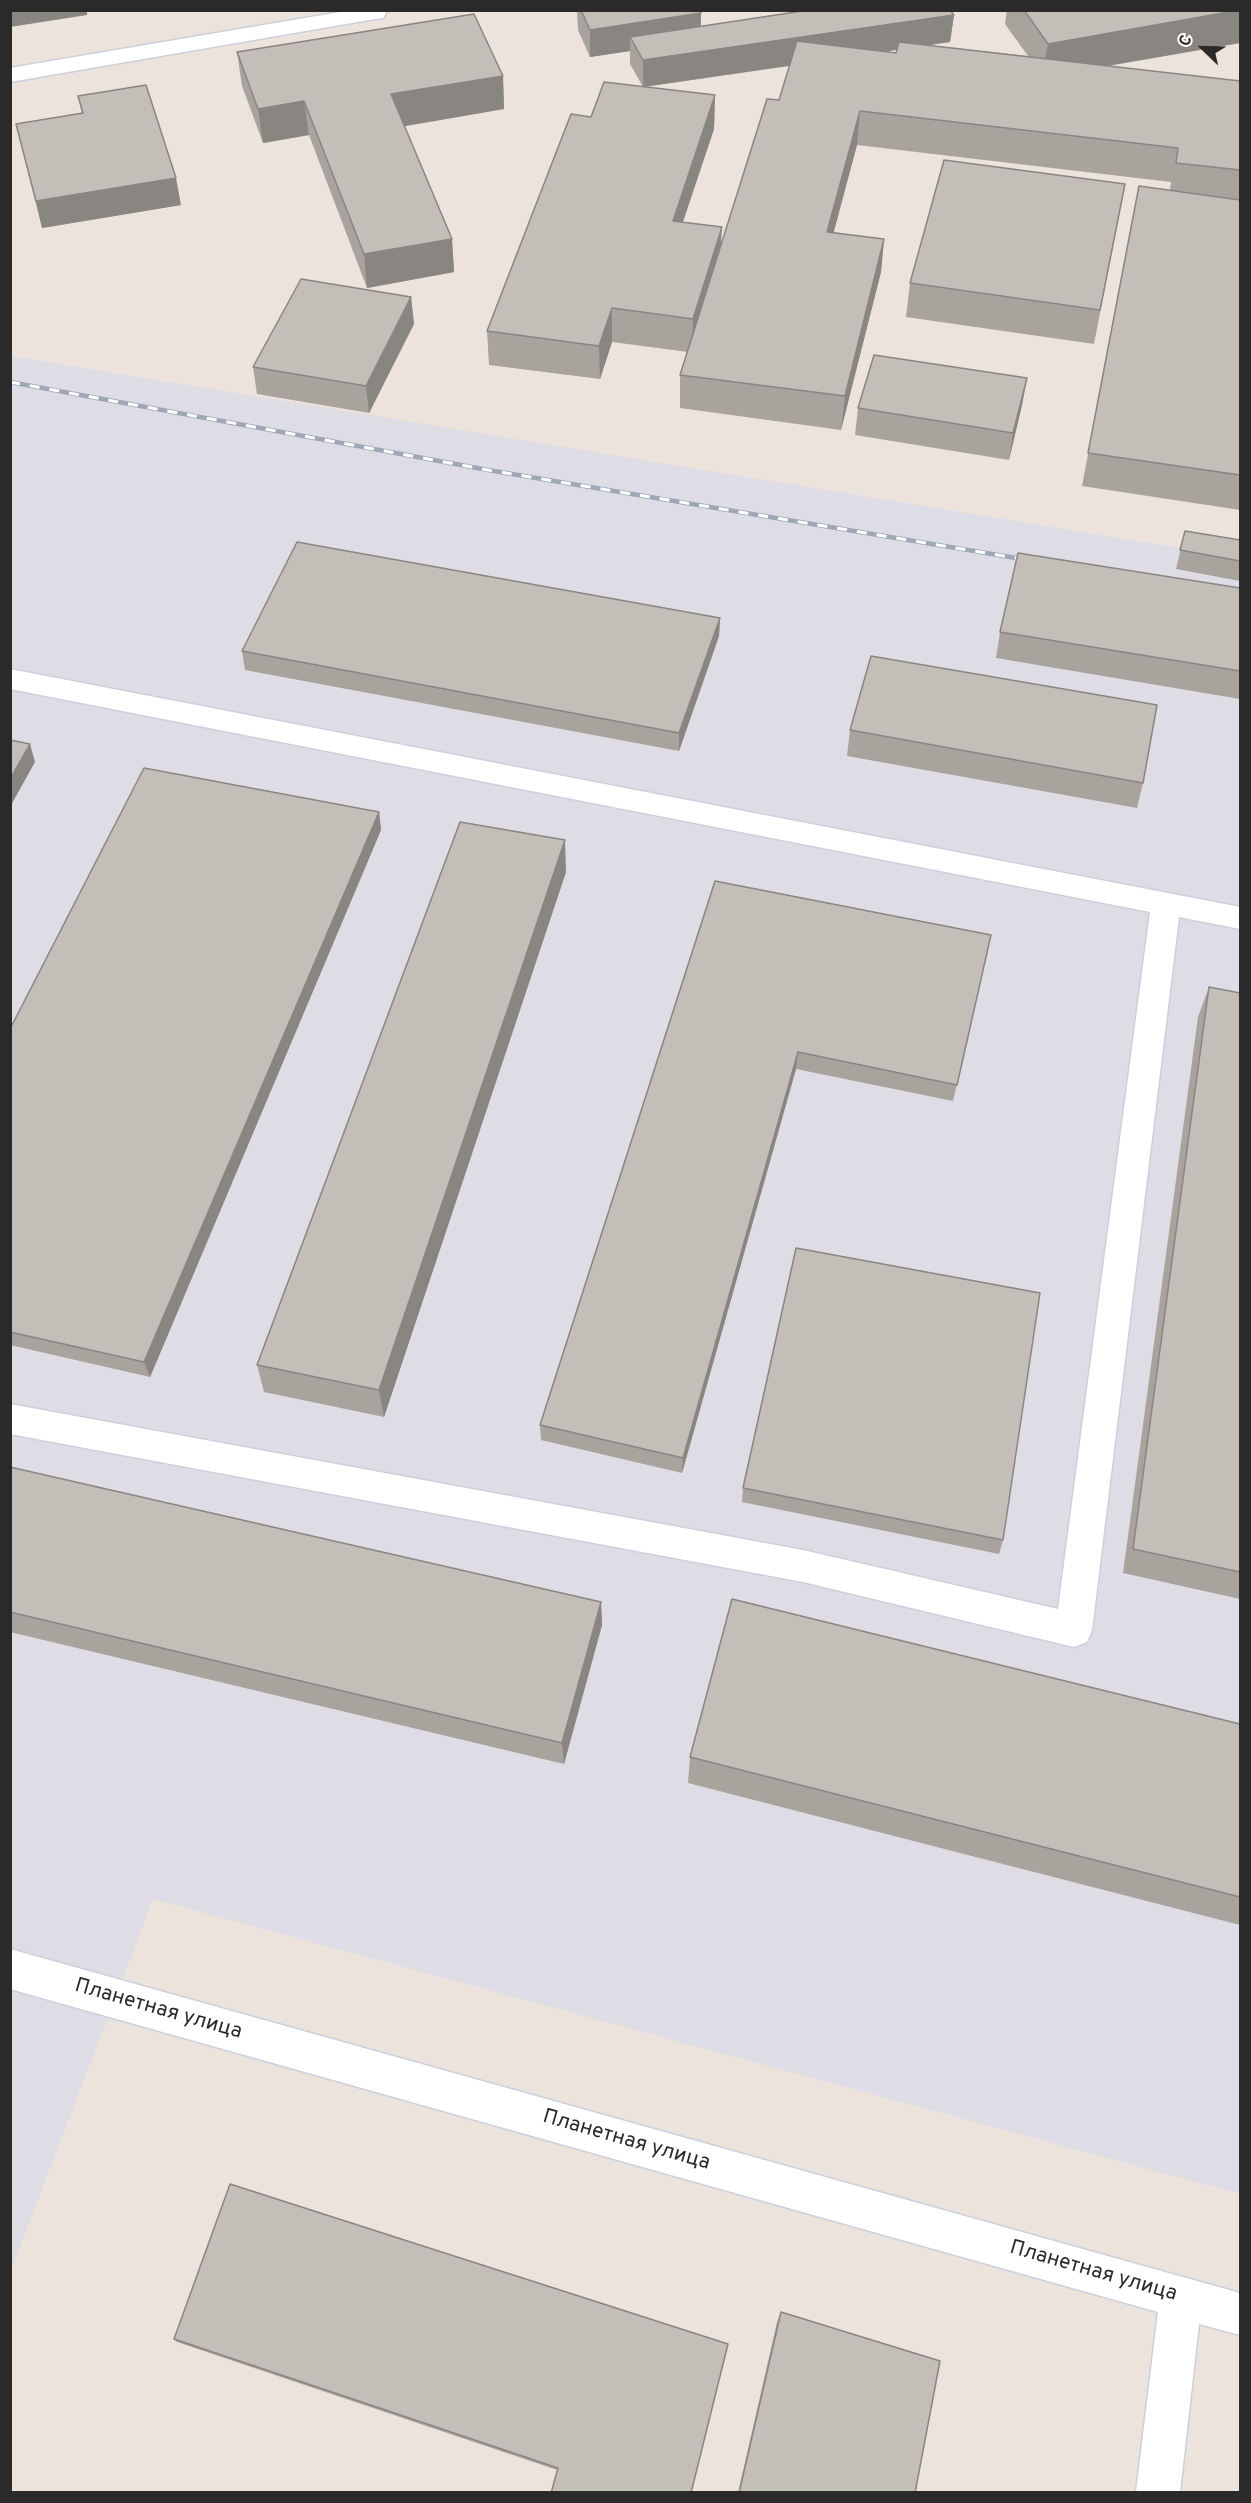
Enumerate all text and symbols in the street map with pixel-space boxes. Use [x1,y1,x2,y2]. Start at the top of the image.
north arrow [1173,18,1233,78]
text: С [1175,32,1198,50]
street label: Планетная улица [71,1974,245,2046]
street label: Планетная улица [539,2105,713,2177]
street label: Планетная улица [1006,2236,1180,2308]

